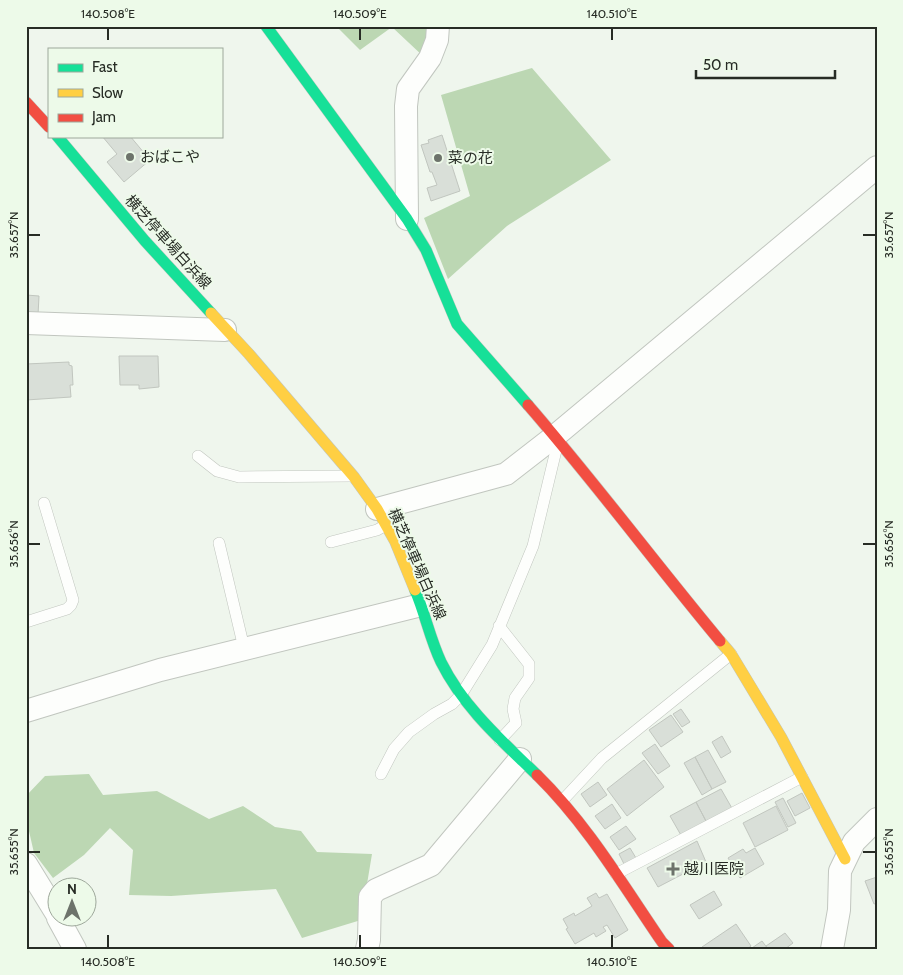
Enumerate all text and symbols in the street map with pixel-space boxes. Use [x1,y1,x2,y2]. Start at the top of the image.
text: 140.508°E [81,6,135,21]
text: 140.509°E [333,6,387,21]
text: 140.510°E [587,6,638,21]
legend [48,48,222,138]
scale bar [696,48,834,80]
text: 50 m [703,56,738,74]
text: Fast [92,58,117,76]
text: Slow [92,84,123,102]
text: Jam [91,108,116,126]
place label: おばこや [140,148,200,166]
place label: 菜の花 [448,149,493,167]
marker: おばこや [124,151,136,163]
marker: 菜の花 [432,152,444,164]
street label: 横芝停車場白浜線 [121,191,215,293]
text: 35.657°N [6,212,21,258]
text: 35.657°N [881,212,896,258]
street label: 横芝停車場白浜線 [384,506,450,622]
text: 35.656°N [6,520,21,568]
text: 35.656°N [881,520,896,568]
text: 35.655°N [6,828,21,876]
text: 35.655°N [881,828,896,876]
place label: 越川医院 [683,860,744,878]
marker: 越川医院 [666,862,680,876]
north arrow [48,878,98,928]
text: N [67,880,77,898]
text: 140.508°E [81,954,135,969]
text: 140.509°E [333,954,387,969]
text: 140.510°E [587,954,638,969]

